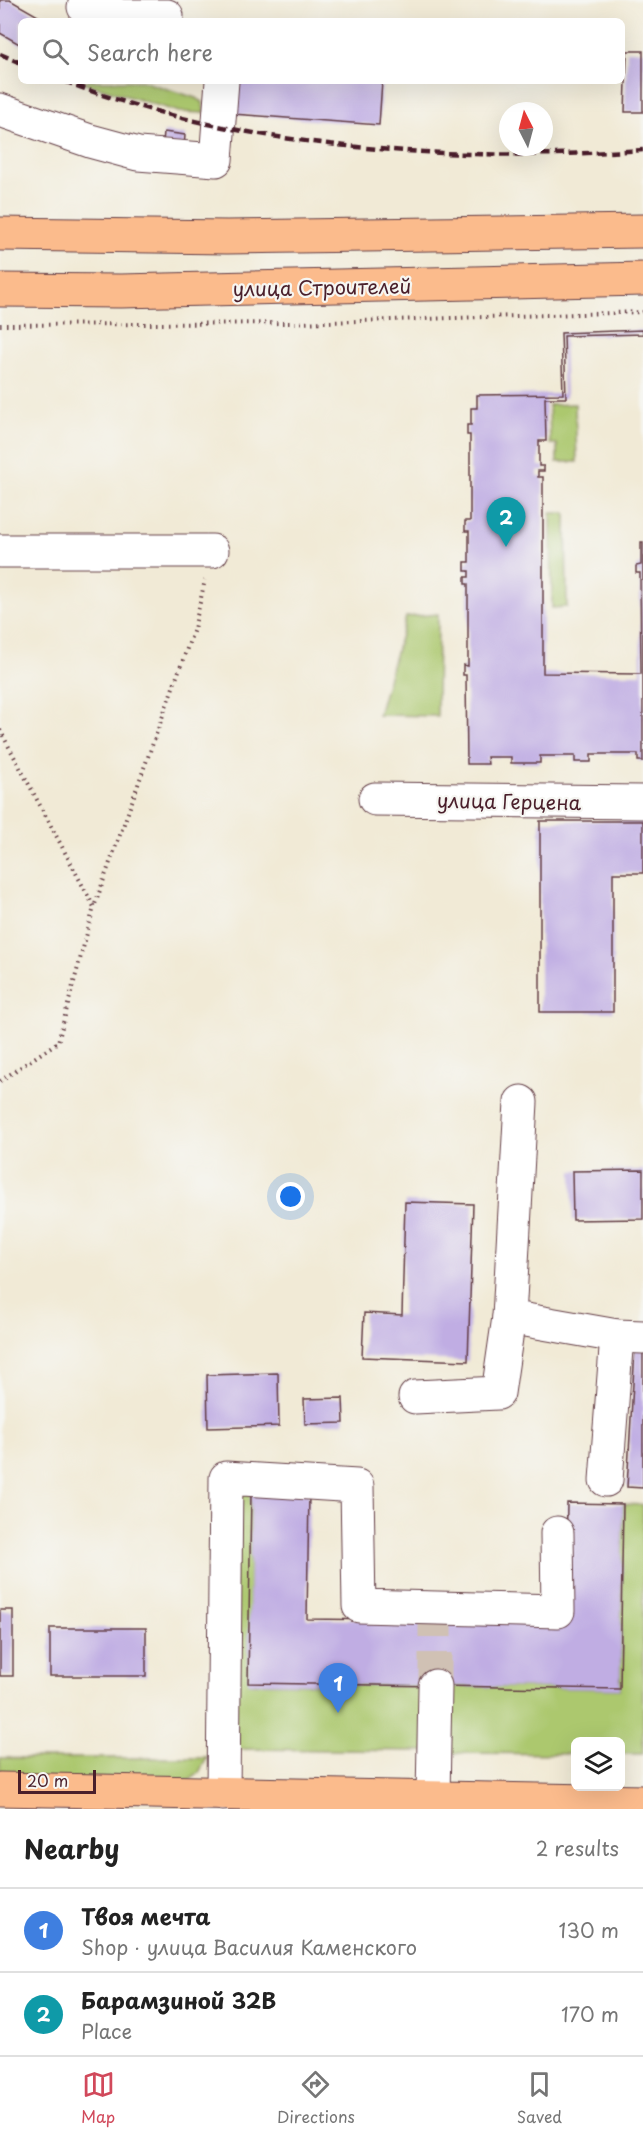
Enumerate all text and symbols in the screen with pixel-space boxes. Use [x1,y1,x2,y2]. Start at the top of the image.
search box [18,18,625,84]
icon: search [39,35,72,68]
text: Search here [87,35,213,68]
north arrow [499,102,553,156]
street label: улица Строителей [232,270,412,304]
pin: 2 [486,498,526,547]
street label: улица Герцена [437,785,582,817]
your location [276,1182,305,1211]
pin: 1 [318,1664,358,1713]
map controls [571,1737,625,1791]
button: layers [571,1737,625,1791]
scale bar [18,1767,96,1794]
text: 20 m [27,1768,68,1792]
text: Nearby [24,1829,119,1868]
text: 2 results [536,1833,619,1863]
text: Твоя мечта [81,1899,211,1932]
text: 1 [39,1915,48,1945]
text: 130 m [559,1915,619,1945]
text: Shop · улица Василия Каменского [81,1932,417,1962]
text: Барамзиной 32В [81,1983,276,2016]
text: 2 [36,1999,51,2029]
text: 170 m [561,1999,619,2029]
text: Place [81,2016,132,2046]
tab: Map [81,2068,115,2128]
tab: Directions [277,2068,355,2128]
tab: Saved [517,2068,562,2128]

